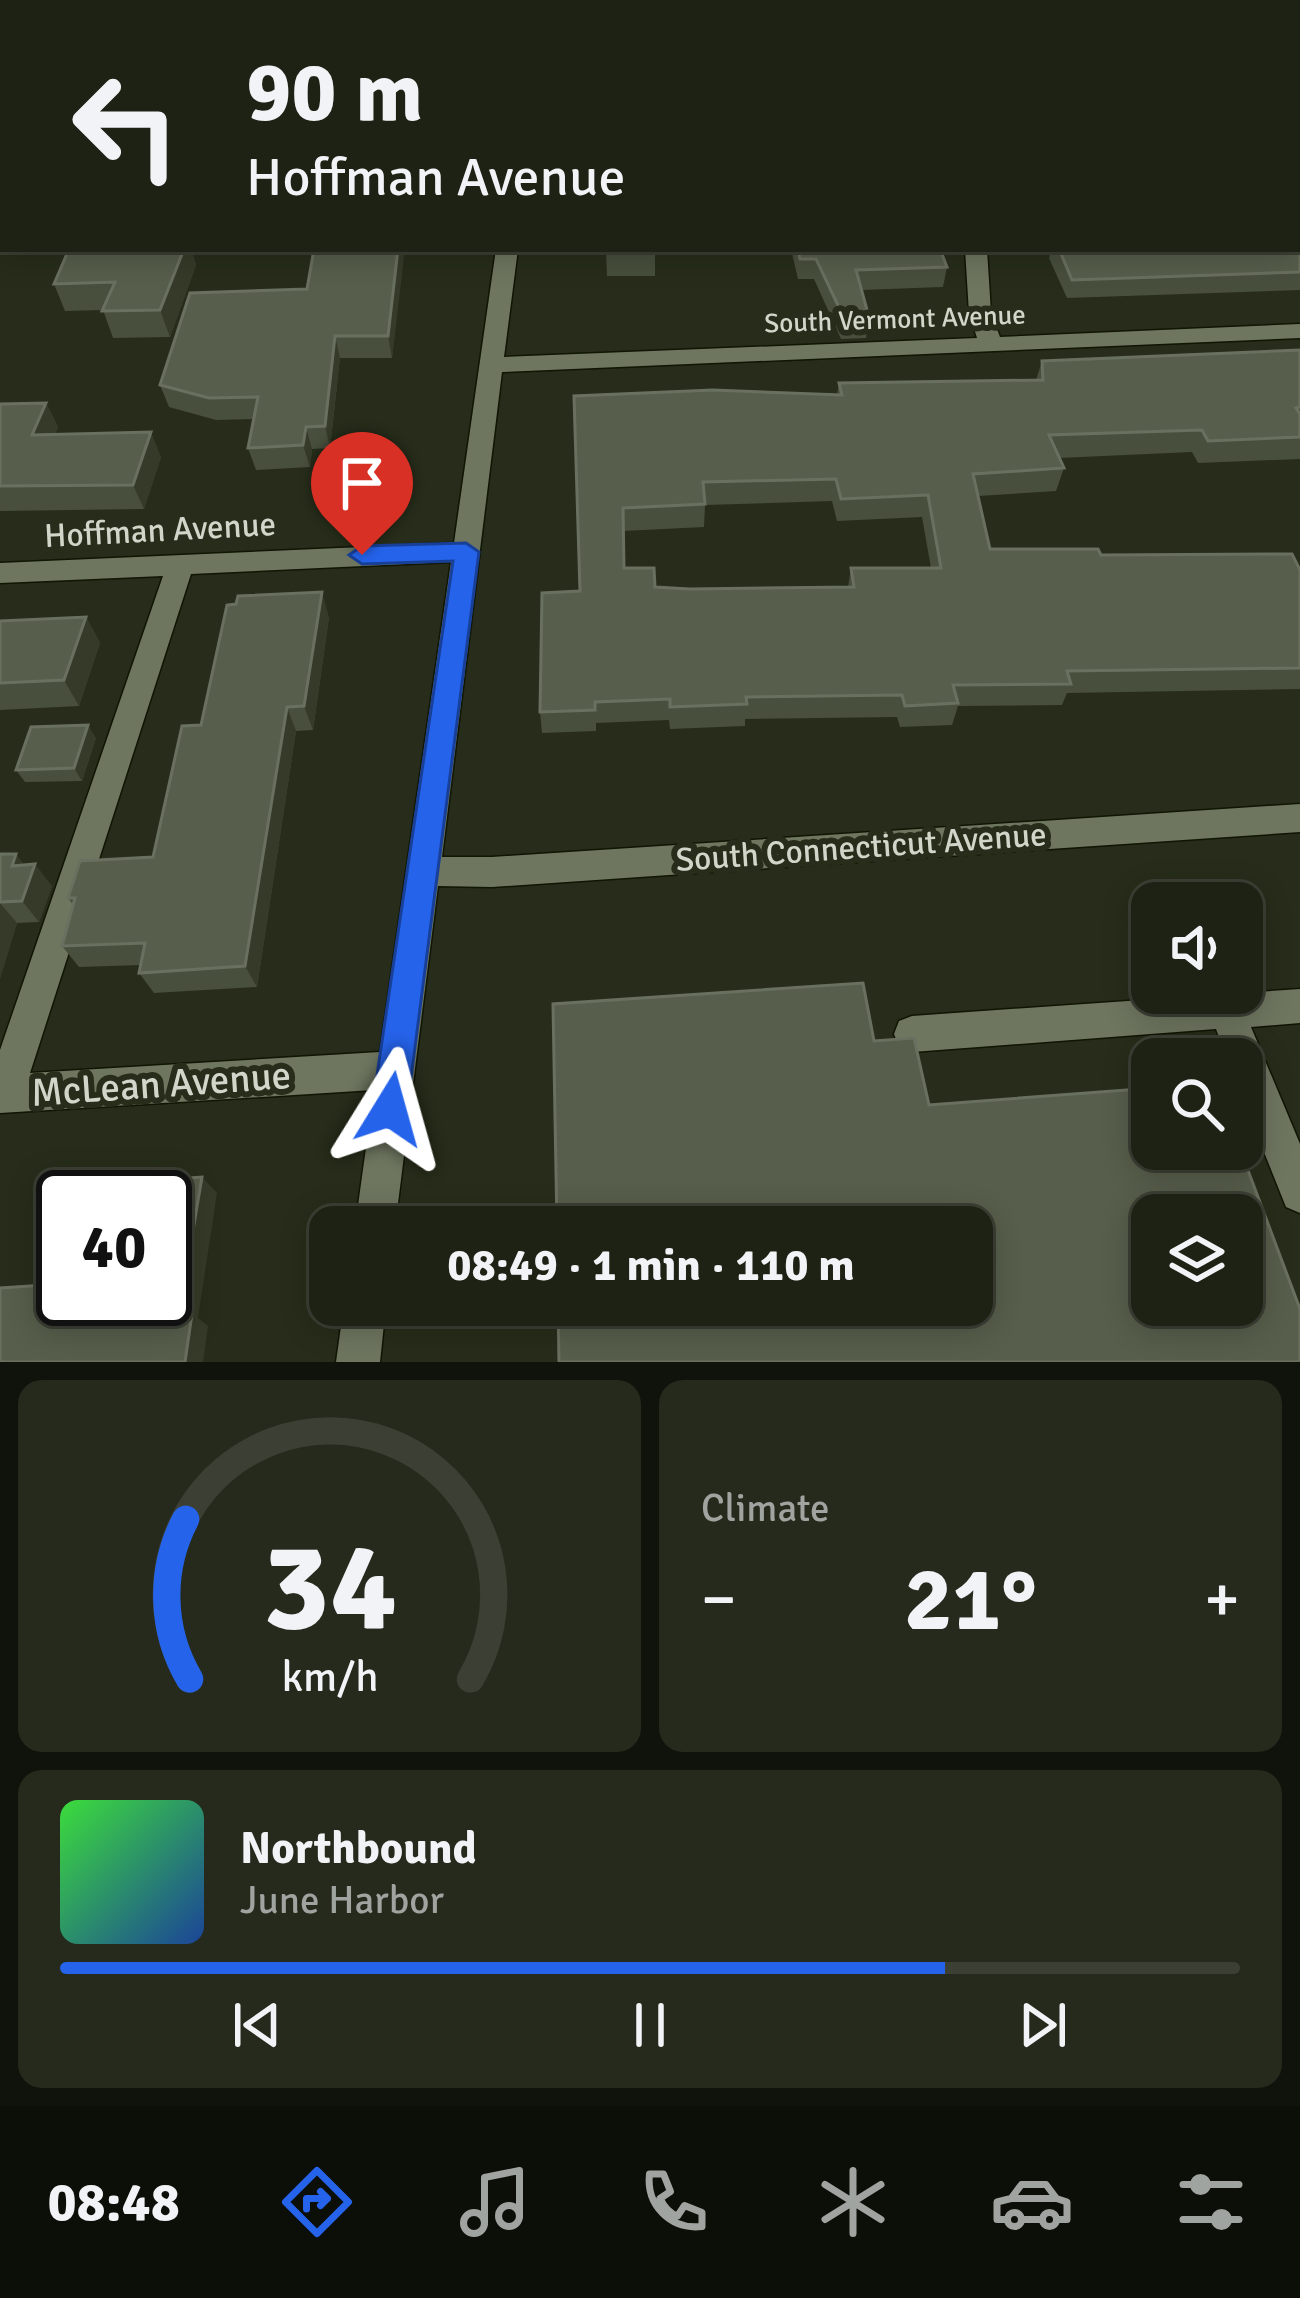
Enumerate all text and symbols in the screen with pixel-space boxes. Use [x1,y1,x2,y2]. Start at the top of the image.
text: 90 m [246,41,423,145]
icon: left [48,48,204,204]
text: Hoffman Avenue [246,144,625,211]
street label: South Vermont Avenue [764,298,1026,341]
pin [311,432,413,555]
icon: arrive [329,450,395,516]
street label: Hoffman Avenue [43,504,277,557]
street label: South Connecticut Avenue [674,814,1048,881]
map controls [1131,882,1263,1326]
button: sound [1131,882,1263,1014]
button: search [1131,1038,1263,1170]
position arrow [327,1046,453,1172]
street label: McLean Avenue [30,1051,293,1117]
speed limit sign: 40 [36,1170,192,1326]
button: layers [1131,1194,1263,1326]
text: 08:49 · 1 min · 110 m [447,1238,855,1293]
text: Climate [701,1484,830,1532]
text: 34 [262,1511,397,1664]
text: 21° [904,1544,1037,1655]
text: − [701,1559,737,1640]
text: + [1204,1559,1240,1640]
text: km/h [281,1651,378,1704]
text: Northbound [240,1821,477,1876]
text: June Harbor [240,1876,444,1924]
icon: previous [224,1992,290,2058]
icon: pause [617,1992,683,2058]
icon: next [1010,1992,1076,2058]
icon: directions [275,2160,359,2244]
icon: music [453,2160,537,2244]
icon: phone [632,2160,716,2244]
icon: climate [811,2160,895,2244]
icon: car [990,2160,1074,2244]
icon: filters [1169,2160,1253,2244]
text: 08:48 [47,2169,180,2236]

